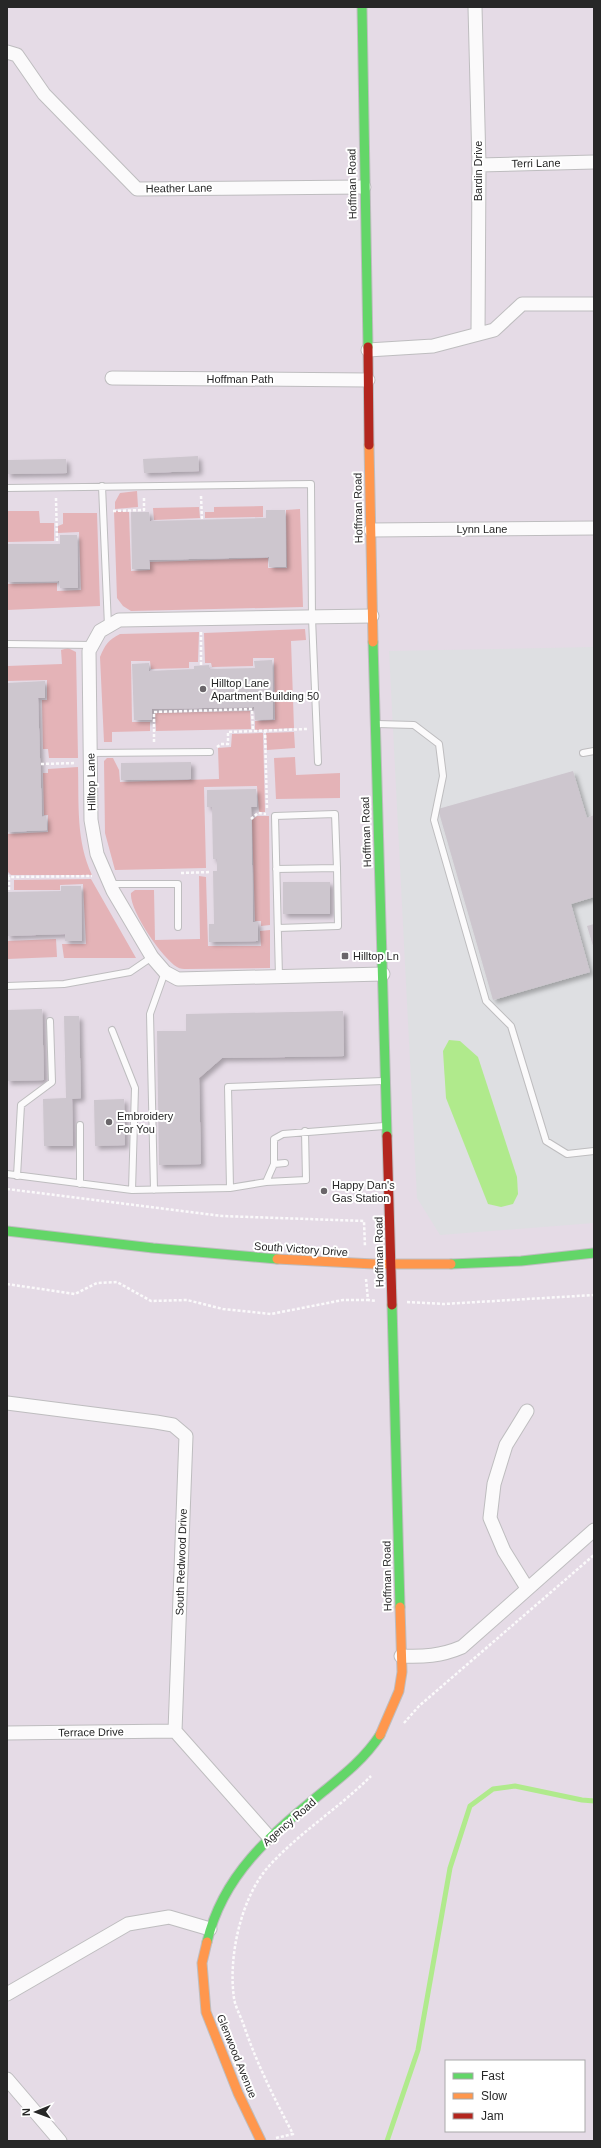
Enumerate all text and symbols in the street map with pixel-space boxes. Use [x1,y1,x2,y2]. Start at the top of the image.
street label: Bardin Drive [472,141,484,201]
street label: Hoffman Road [345,149,359,219]
street label: Terri Lane [511,157,561,169]
street label: Heather Lane [146,181,212,195]
street label: Hoffman Path [206,373,274,385]
street label: Hoffman Road [351,473,365,543]
street label: Lynn Lane [457,523,507,535]
place label: Hilltop Lane Apartment Building 50 [211,677,319,702]
marker: Hilltop Lane Apartment Building 50 [198,684,208,694]
street label: Hilltop Lane [84,753,98,811]
street label: Hoffman Road [359,796,373,868]
place label: Hilltop Ln [353,950,399,962]
marker: Hilltop Ln [340,951,350,961]
place label: Embroidery For You [117,1110,174,1135]
marker: Embroidery For You [104,1117,114,1127]
place label: Happy Dan's Gas Station [332,1179,395,1204]
marker: Happy Dan's Gas Station [319,1186,329,1196]
street label: Hoffman Road [372,1217,386,1287]
street label: South Victory Drive [254,1240,348,1258]
street label: South Redwood Drive [173,1508,189,1616]
street label: Hoffman Road [380,1541,394,1611]
street label: Terrace Drive [58,1725,124,1739]
street label: Agency Road [260,1796,318,1848]
street label: Glenwood Avenue [215,2012,259,2100]
legend [445,2060,585,2132]
text: Fast [481,2069,505,2083]
text: Slow [481,2089,507,2103]
north arrow [16,2092,56,2132]
text: N [20,2108,32,2116]
text: Jam [481,2109,504,2123]

